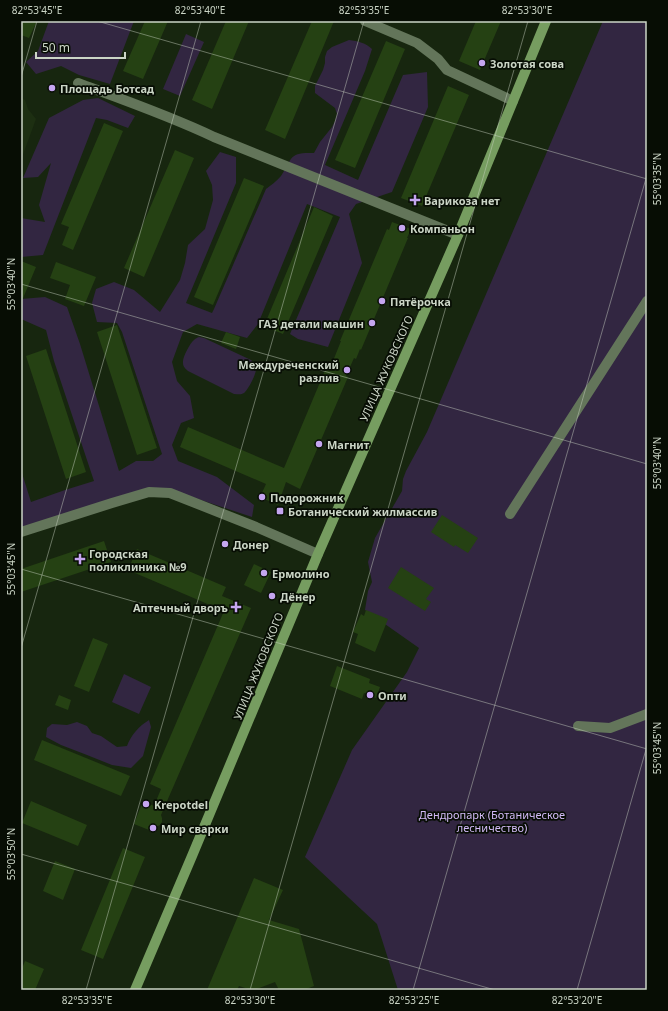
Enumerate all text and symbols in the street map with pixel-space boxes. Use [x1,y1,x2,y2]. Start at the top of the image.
text: 82°53'45"E [12,3,62,17]
text: 82°53'40"E [175,3,225,17]
text: 82°53'35"E [339,3,389,17]
text: 82°53'30"E [502,3,552,17]
scale bar [36,34,125,60]
text: 50 m [42,39,70,56]
place label: Золотая сова [490,56,564,71]
marker: Золотая сова [477,58,487,68]
place label: Площадь Ботсад [60,81,154,96]
marker: Площадь Ботсад [47,83,57,93]
text: 55°03'35"N [650,153,664,205]
place label: Варикоза нет [424,193,500,208]
marker: Варикоза нет [409,194,421,206]
place label: Компаньон [410,221,475,236]
marker: Компаньон [397,223,407,233]
text: 55°03'40"N [4,258,18,310]
place label: Пятёрочка [390,294,451,309]
marker: Пятёрочка [377,296,387,306]
street label: УЛИЦА ЖУКОВСКОГО [356,313,416,423]
place label: ГАЗ детали машин [258,316,364,331]
marker: ГАЗ детали машин [367,318,377,328]
place label: Междуреченский разлив [238,357,339,385]
marker: Междуреченский разлив [342,365,352,375]
place label: Магнит [327,437,370,452]
text: 55°03'40"N [650,437,664,489]
marker: Магнит [314,439,324,449]
place label: Подорожник [270,490,344,505]
marker: Подорожник [257,492,267,502]
place label: Ботанический жилмассив [288,504,438,519]
marker: Ботанический жилмассив [275,506,285,516]
place label: Донер [233,537,269,552]
marker: Донер [220,539,230,549]
text: 55°03'45"N [4,543,18,595]
place label: Городская поликлиника №9 [89,546,187,574]
marker: Городская поликлиника №9 [74,553,86,565]
place label: Ермолино [272,566,330,581]
marker: Ермолино [259,568,269,578]
place label: Дёнер [280,589,316,604]
marker: Дёнер [267,591,277,601]
place label: Аптечный дворъ [133,600,228,615]
marker: Аптечный дворъ [231,602,241,612]
street label: УЛИЦА ЖУКОВСКОГО [230,610,286,722]
place label: Опти [378,688,407,703]
marker: Опти [365,690,375,700]
text: 55°03'45"N [650,722,664,774]
place label: Krepotdel [154,797,208,812]
marker: Krepotdel [141,799,151,809]
park label: Дендропарк (Ботаническое лесничество) [419,807,565,835]
place label: Мир сварки [161,821,229,836]
marker: Мир сварки [148,823,158,833]
text: 55°03'50"N [4,828,18,880]
text: 82°53'35"E [62,993,112,1007]
text: 82°53'30"E [225,993,275,1007]
text: 82°53'25"E [389,993,439,1007]
text: 82°53'20"E [552,993,602,1007]

